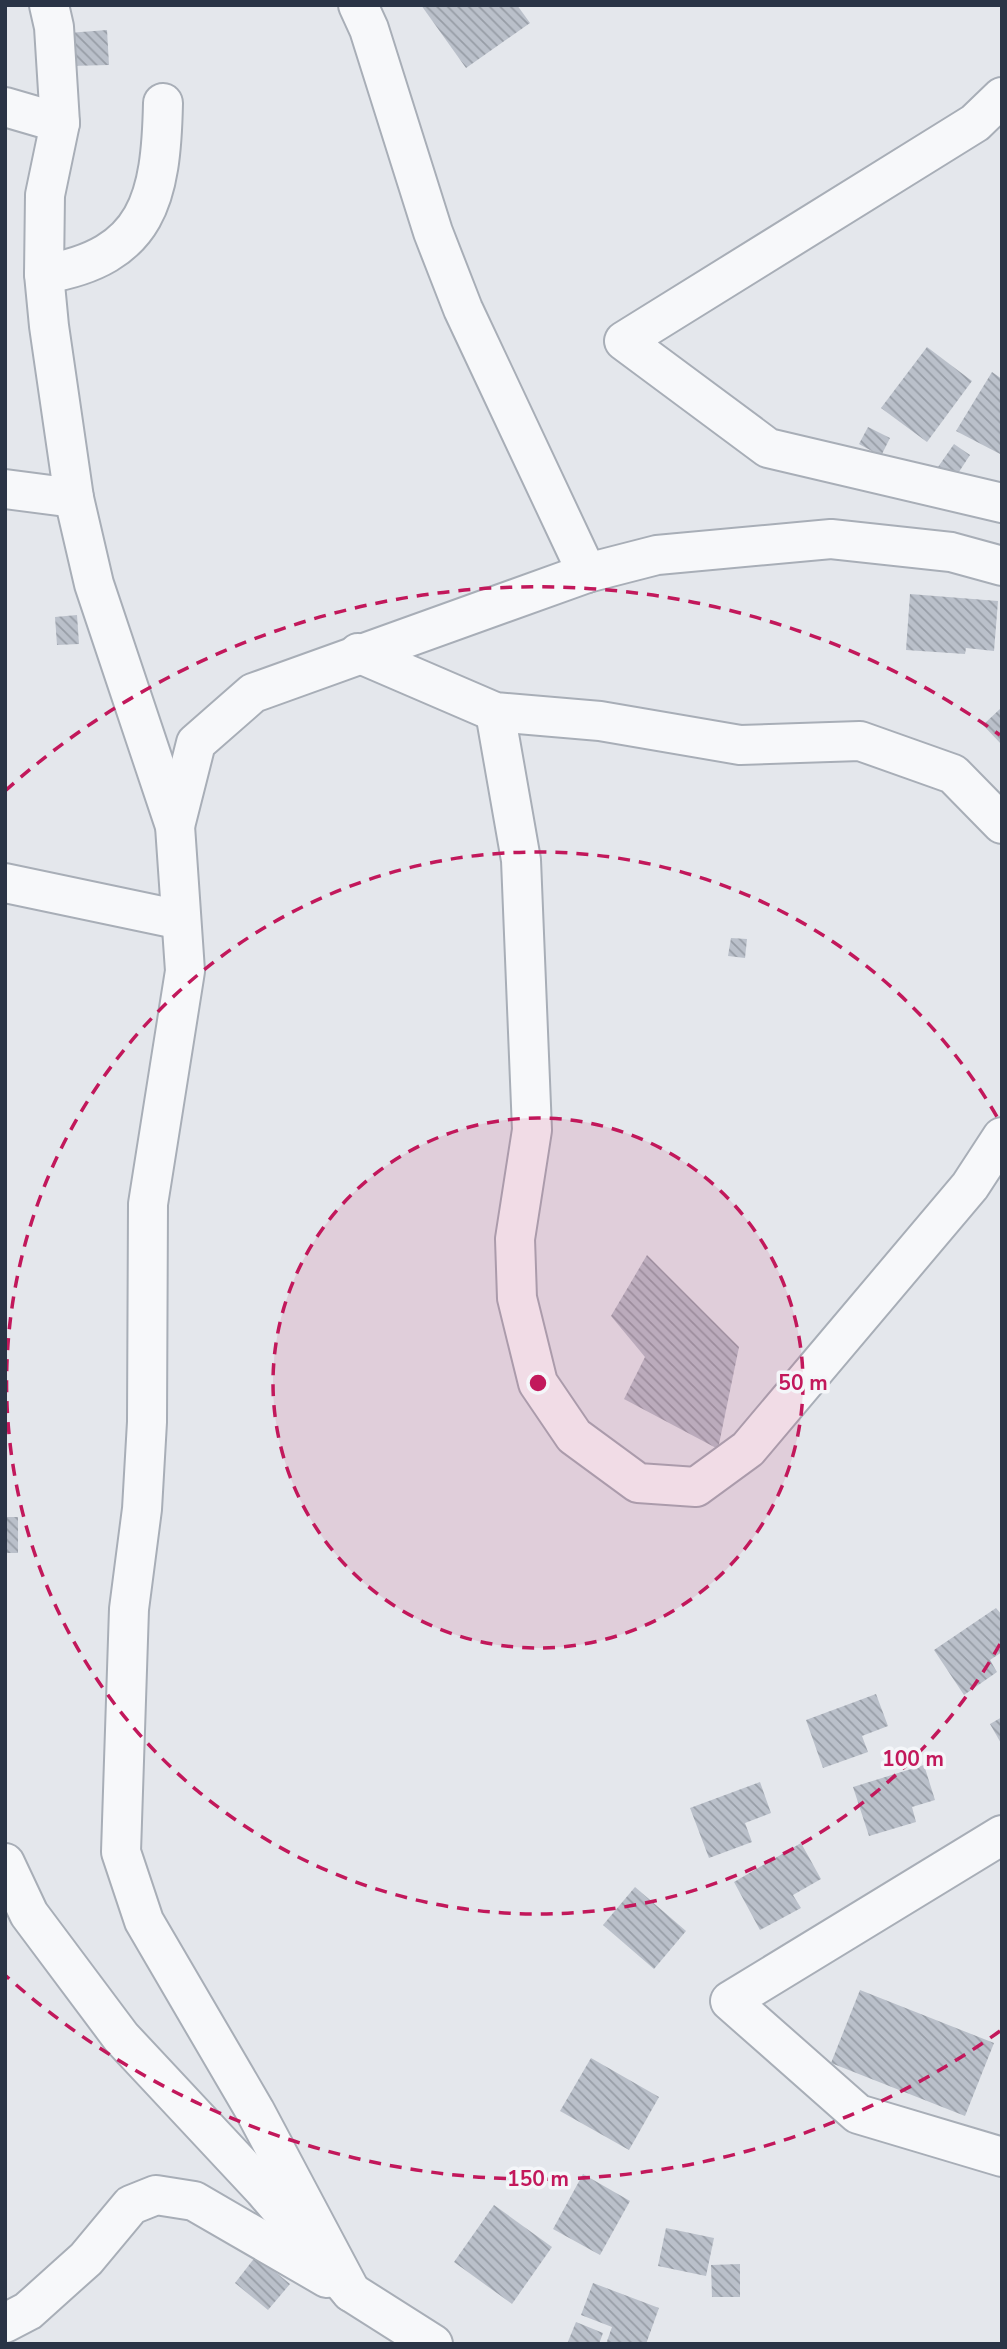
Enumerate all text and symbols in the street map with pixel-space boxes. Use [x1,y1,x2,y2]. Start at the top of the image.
text: 50 m [778,1369,828,1397]
centre of rings [526,1371,550,1395]
text: 100 m [882,1745,944,1773]
text: 150 m [507,2165,569,2193]

